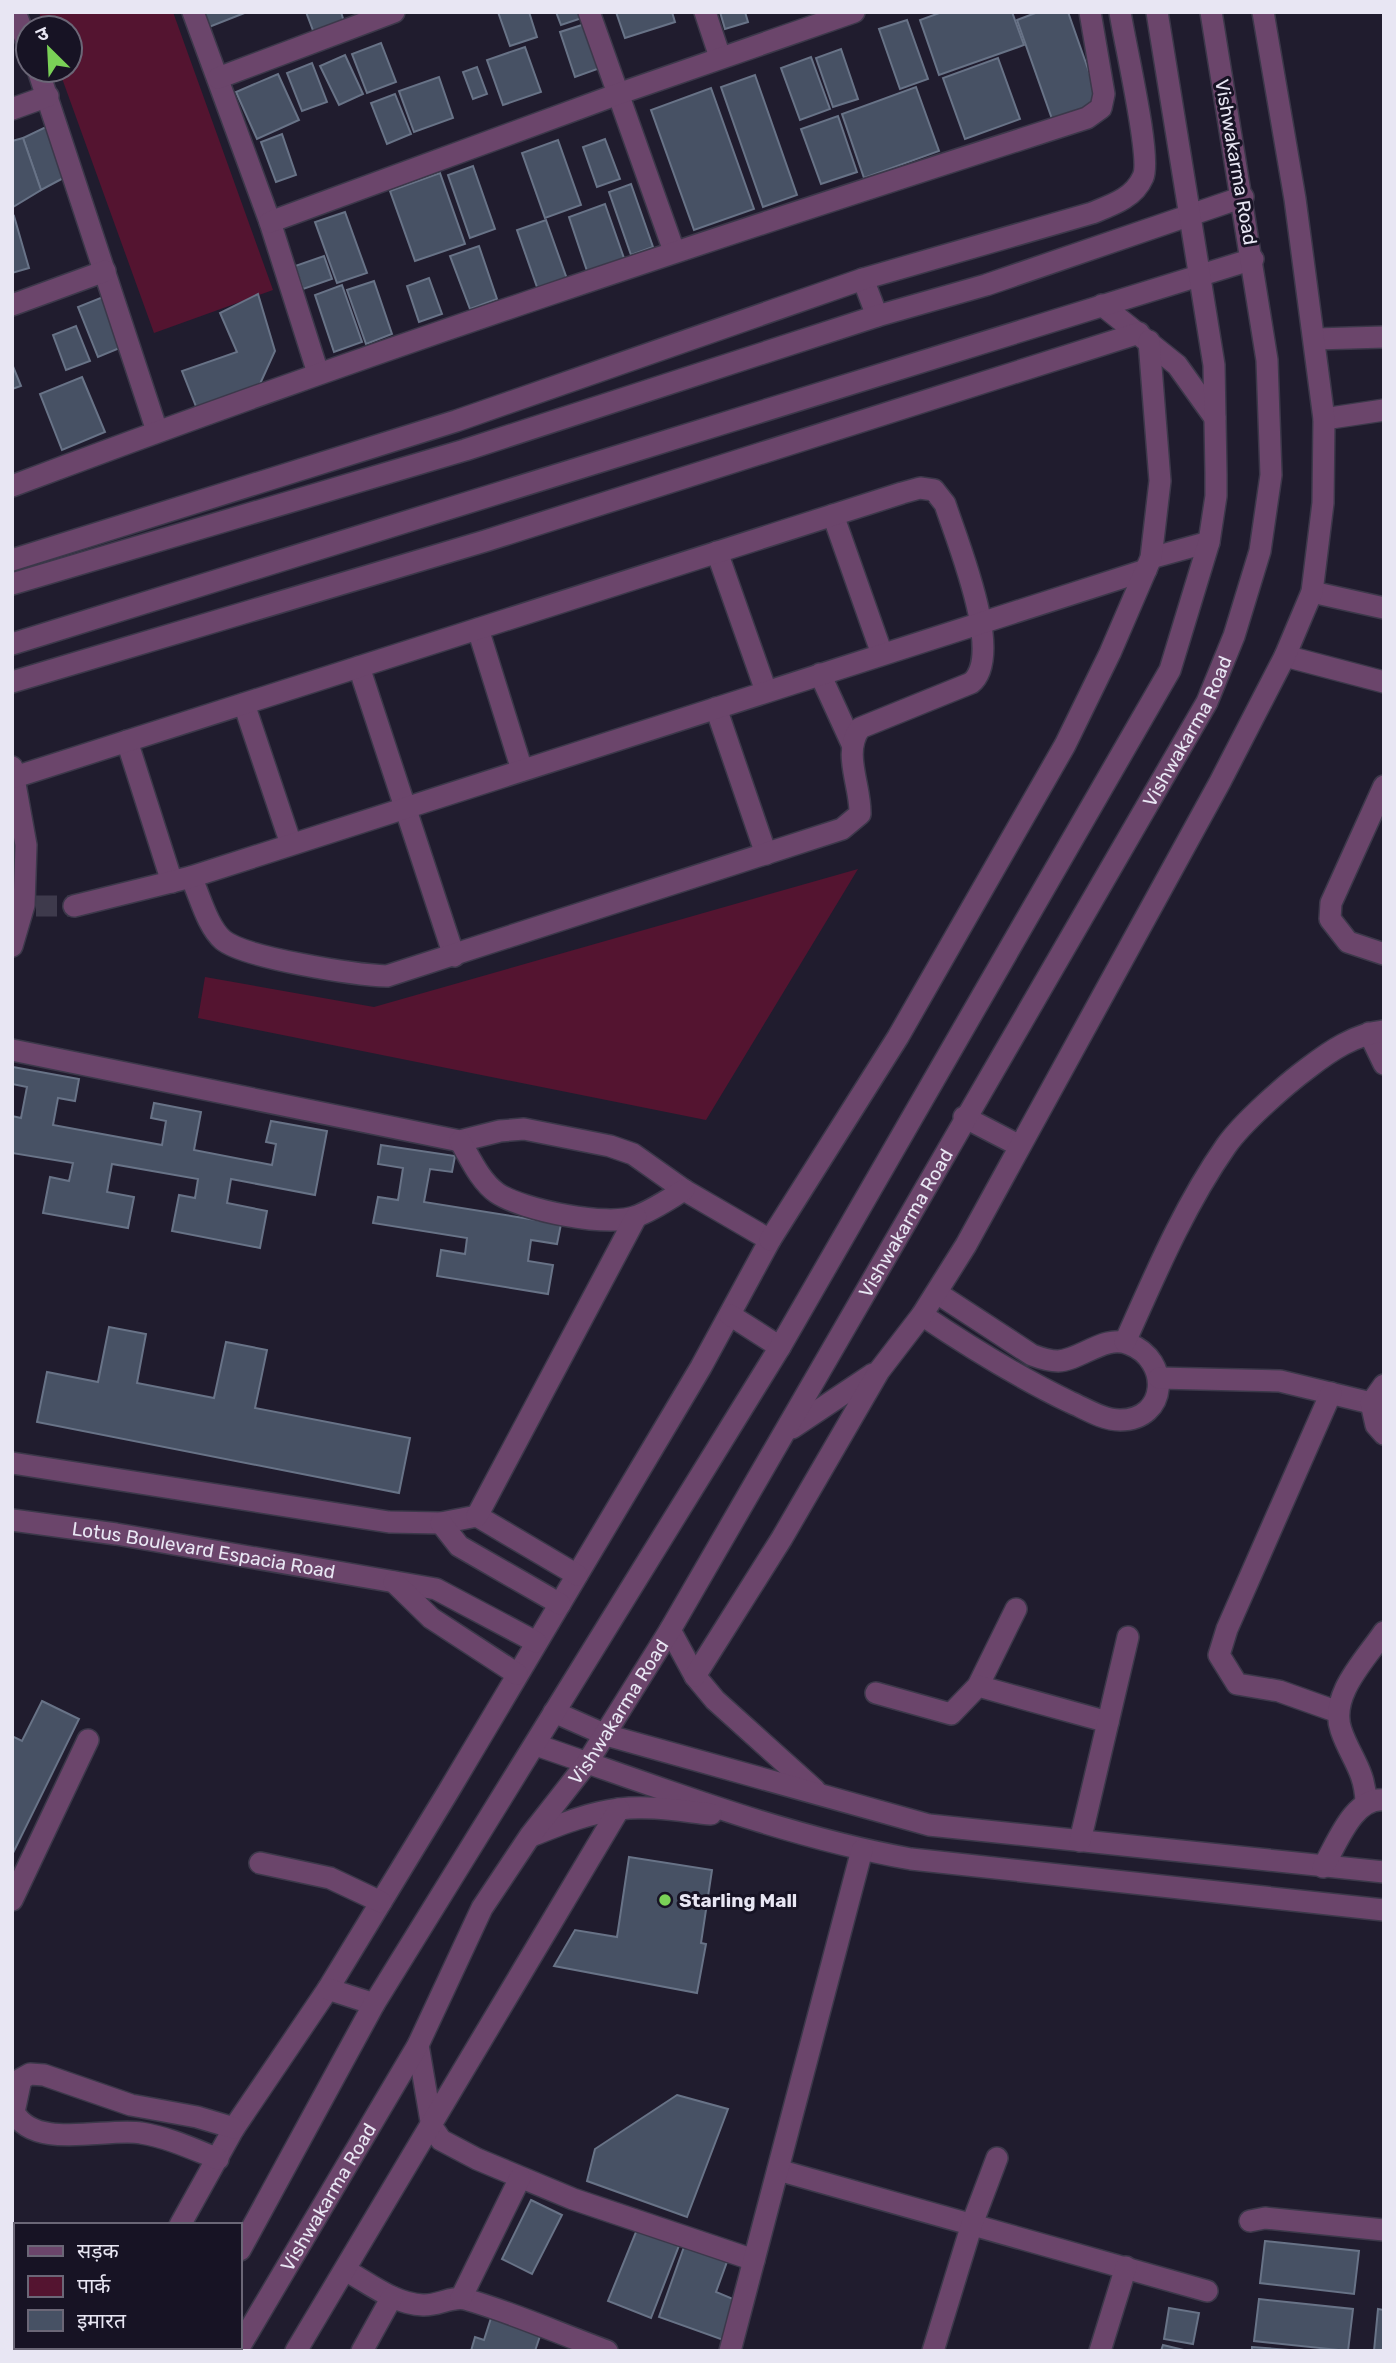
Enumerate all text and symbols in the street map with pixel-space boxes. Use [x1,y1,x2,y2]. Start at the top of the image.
north arrow [14,14,84,84]
text: उ [33,21,53,47]
street label: Vishwakarma Road [1210,77,1262,247]
street label: Vishwakarma Road [1137,652,1236,811]
street label: Vishwakarma Road [853,1145,958,1302]
street label: Lotus Boulevard Espacia Road [71,1517,337,1583]
street label: Vishwakarma Road [563,1635,673,1789]
place label: Starling Mall [679,1889,797,1912]
marker: Starling Mall [657,1892,673,1908]
street label: Vishwakarma Road [275,2119,381,2275]
legend [14,2223,242,2349]
text: सड़क [77,2238,119,2263]
text: पार्क [77,2273,111,2298]
text: इमारत [77,2308,127,2333]

